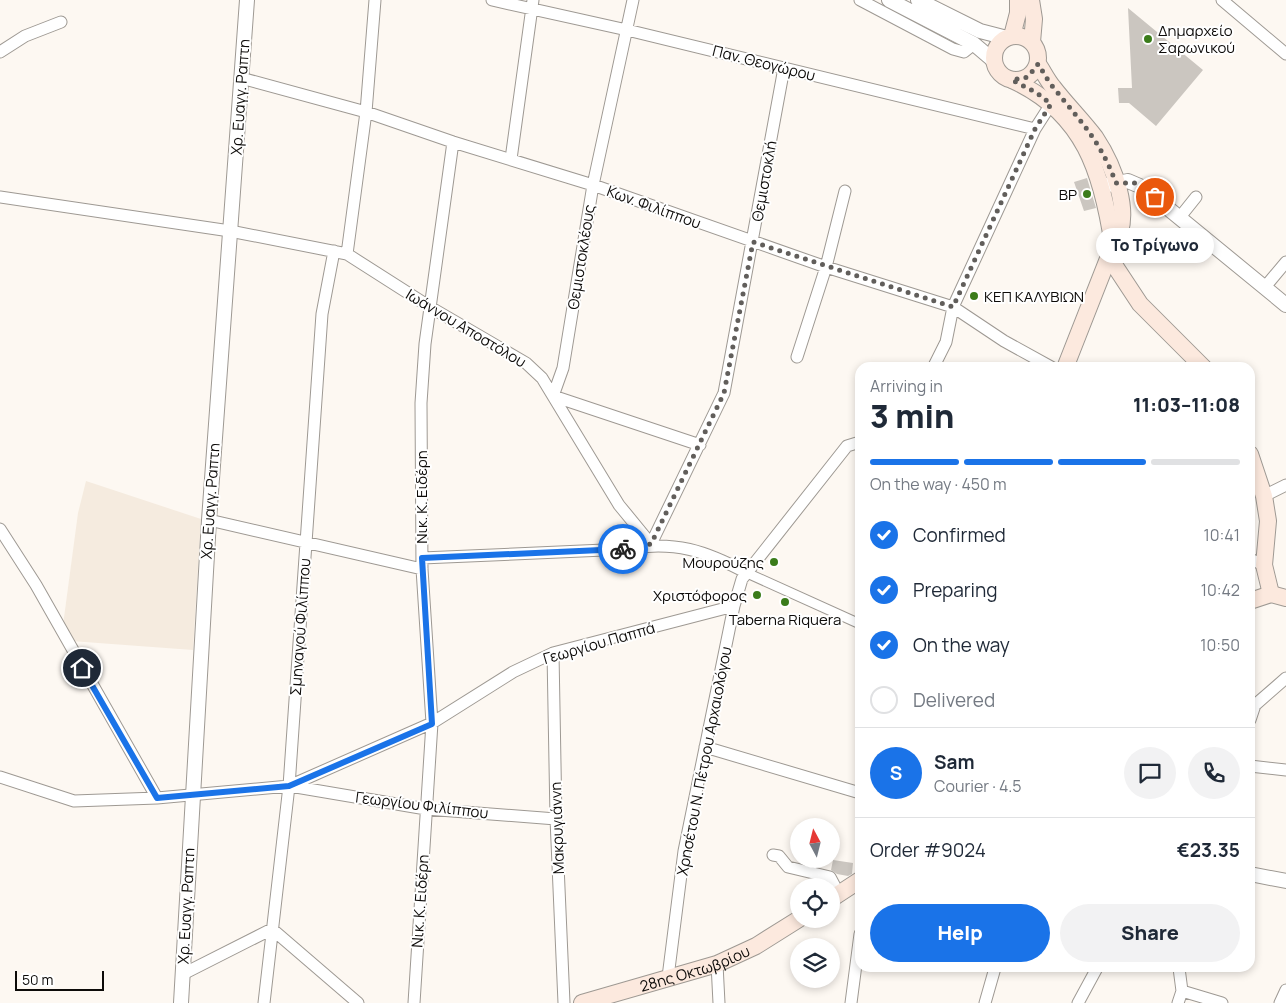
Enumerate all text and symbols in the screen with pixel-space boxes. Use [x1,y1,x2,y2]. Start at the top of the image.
place label: Δημαρχείο Σαρωνικού [1158,20,1235,58]
marker: Δημαρχείο Σαρωνικού [1142,33,1154,45]
street label: Χρ. Ευαγγ. Ραπτη [225,38,255,156]
street label: Παν. Θεογώρου [710,40,818,86]
street label: Θεμιστοκλή [747,139,781,223]
pin [1134,176,1176,218]
street label: Κων. Φιλίππου [604,180,704,234]
icon: bag [1141,183,1169,211]
place label: BP [1059,184,1077,205]
marker: BP [1081,188,1093,200]
street label: Θεμιστοκλέους [562,203,600,311]
callout: Το Τρίγωνο [1096,227,1214,262]
text: Το Τρίγωνο [1111,234,1199,256]
street label: Ιωάννου Αποστόλου [402,284,530,372]
place label: ΚΕΠ ΚΑΛΥΒΙΩΝ [984,286,1084,307]
marker: ΚΕΠ ΚΑΛΥΒΙΩΝ [968,290,980,302]
text: Arriving in [870,375,943,397]
text: 11:03–11:08 [1133,392,1240,418]
text: 3 min [870,394,954,438]
street label: Χρ. Ευαγγ. Ραπτη [195,442,225,560]
street label: Νικ. Κ. Ειδέρη [411,450,432,544]
text: On the way · 450 m [870,473,1007,495]
icon: check [870,521,898,549]
text: Confirmed [913,522,1006,548]
courier [598,524,648,574]
text: 10:41 [1204,524,1240,546]
icon: bike [609,535,637,563]
place label: Μουρούζης [683,552,764,573]
marker: Μουρούζης [768,556,780,568]
street label: Σμηναγού Φιλίππου [285,558,315,696]
icon: check [870,576,898,604]
text: Preparing [913,577,998,603]
text: 10:42 [1201,579,1240,601]
place label: Χριστόφορος [653,585,747,606]
marker: Χριστόφορος [751,589,763,601]
marker: Taberna Riquera [779,596,791,608]
place label: Taberna Riquera [729,609,841,630]
street label: Γεωργίου Παππά [540,617,658,669]
icon: check [870,631,898,659]
text: On the way [913,632,1010,658]
text: 10:50 [1200,634,1240,656]
street label: Χρησέτου Ν. Πέτρου Αρχαιολόγου [671,645,737,877]
pin [61,647,103,689]
icon: home [68,654,96,682]
text: Delivered [913,687,995,713]
button: chat [1124,747,1176,799]
button: phone [1188,747,1240,799]
text: Sam [934,749,975,775]
text: S [890,760,902,786]
text: Courier · 4.5 [934,775,1021,797]
street label: Μακρυγιάννη [545,781,569,875]
street label: Γεωργίου Φιλίππου [354,786,490,824]
north arrow [790,818,840,868]
map controls [790,818,840,988]
text: Order #9024 [870,837,986,863]
text: €23.35 [1177,837,1240,863]
street label: Χρ. Ευαγγ. Ραπτη [172,847,200,965]
street label: Νικ. Κ. Ειδέρη [406,854,434,948]
button: locate [790,878,840,928]
button: Help [870,904,1050,962]
button: Share [1060,904,1240,962]
button: layers [790,938,840,988]
street label: 28ης Οκτωβρίου [637,940,753,996]
scale bar [15,968,104,991]
text: 50 m [22,970,53,989]

